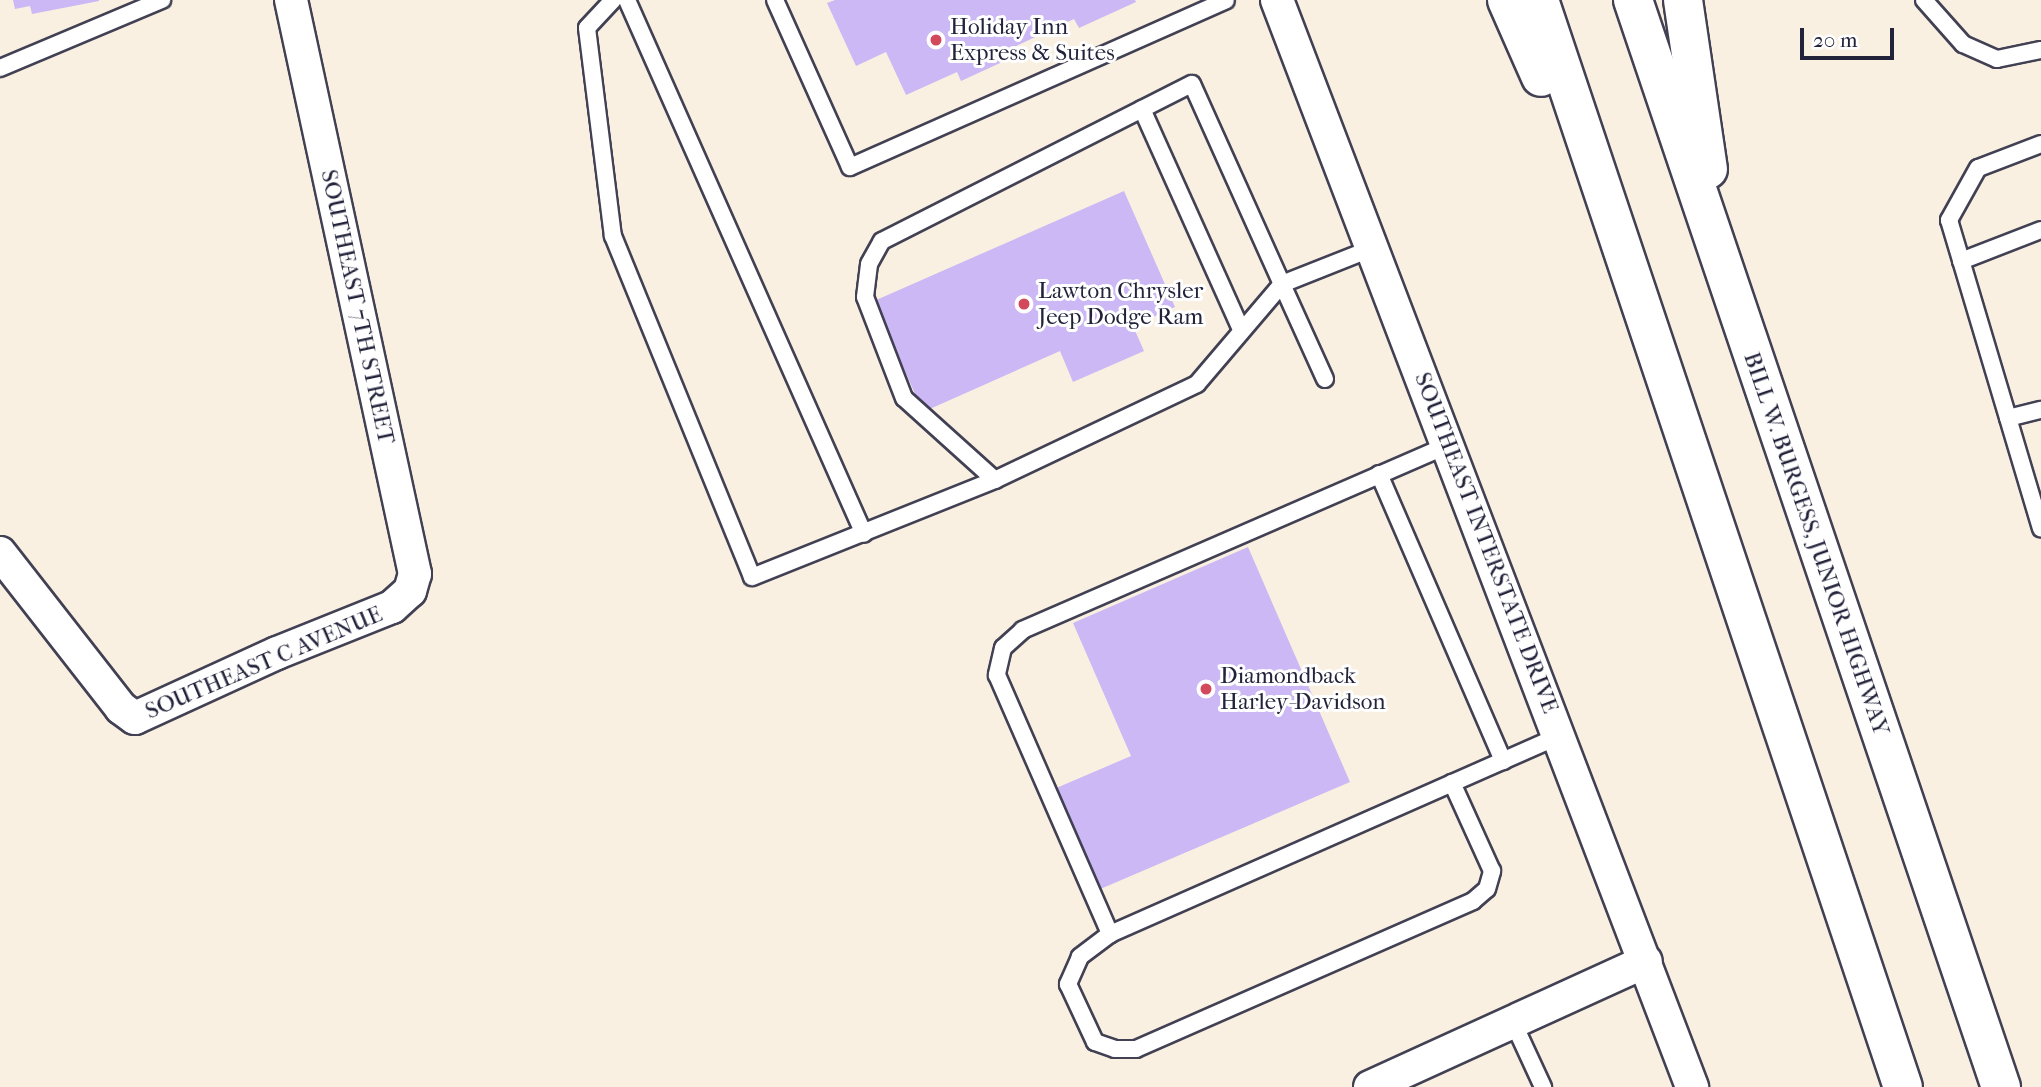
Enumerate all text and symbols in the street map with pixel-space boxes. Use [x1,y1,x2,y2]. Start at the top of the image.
place label: Holiday Inn Express & Suites [950,13,1115,67]
scale bar [1803,14,1898,58]
text: 20 m [1813,28,1857,52]
marker: Holiday Inn Express & Suites [928,32,944,48]
street label: SOUTHEAST 7TH STREET [314,167,400,447]
place label: Lawton Chrysler Jeep Dodge Ram [1038,277,1203,331]
marker: Lawton Chrysler Jeep Dodge Ram [1016,296,1032,312]
street label: BILL W. BURGESS, JUNIOR HIGHWAY [1737,349,1895,739]
street label: SOUTHEAST INTERSTATE DRIVE [1408,369,1564,717]
street label: SOUTHEAST C AVENUE [141,601,387,725]
place label: Diamondback Harley-Davidson [1220,662,1386,716]
marker: Diamondback Harley-Davidson [1198,681,1214,697]

